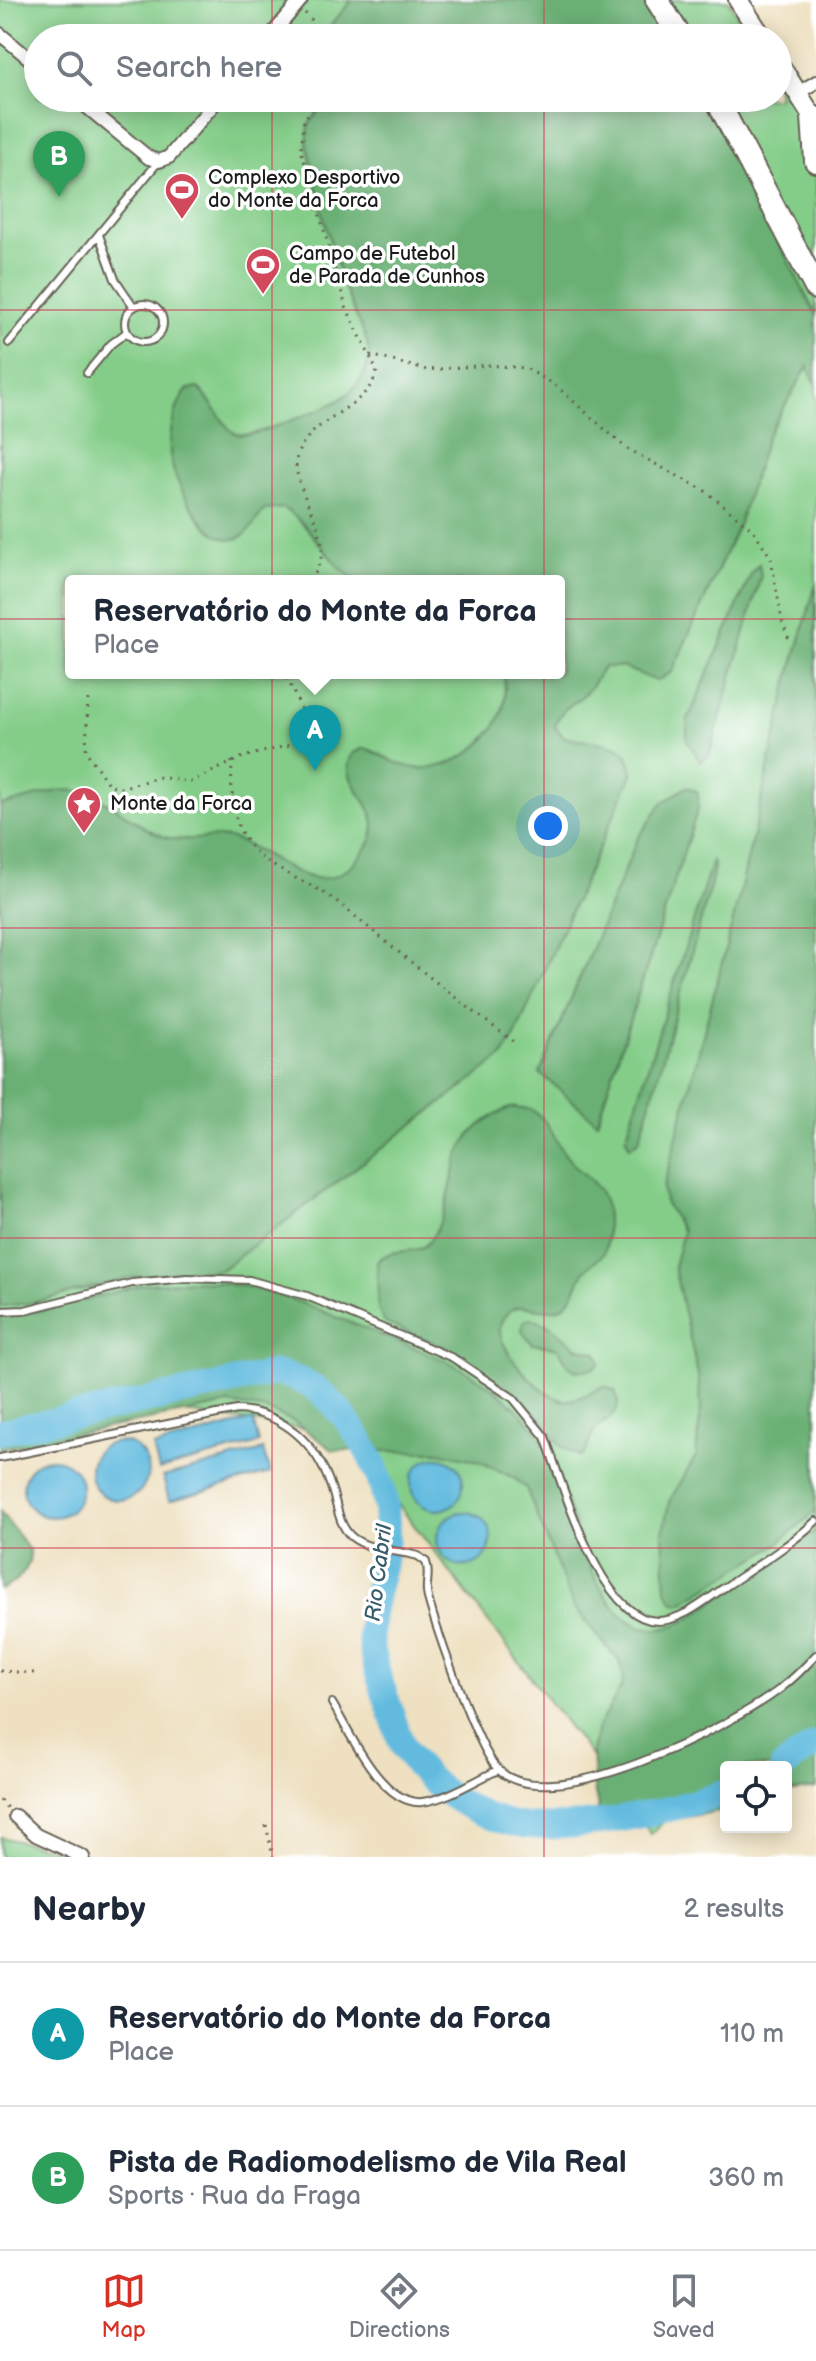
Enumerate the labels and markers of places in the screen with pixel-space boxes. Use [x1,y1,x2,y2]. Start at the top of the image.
pin: B [33,131,85,197]
place label: Complexo Desportivo do Monte da Forca [208,166,400,213]
sports icon: Complexo Desportivo do Monte da Forca [163,171,201,221]
place label: Campo de Futebol de Parada de Cunhos [289,242,485,289]
sports icon: Campo de Futebol de Parada de Cunhos [244,246,282,296]
pin: A [289,705,341,771]
place icon: Monte da Forca [65,785,103,835]
place label: Monte da Forca [110,792,252,816]

